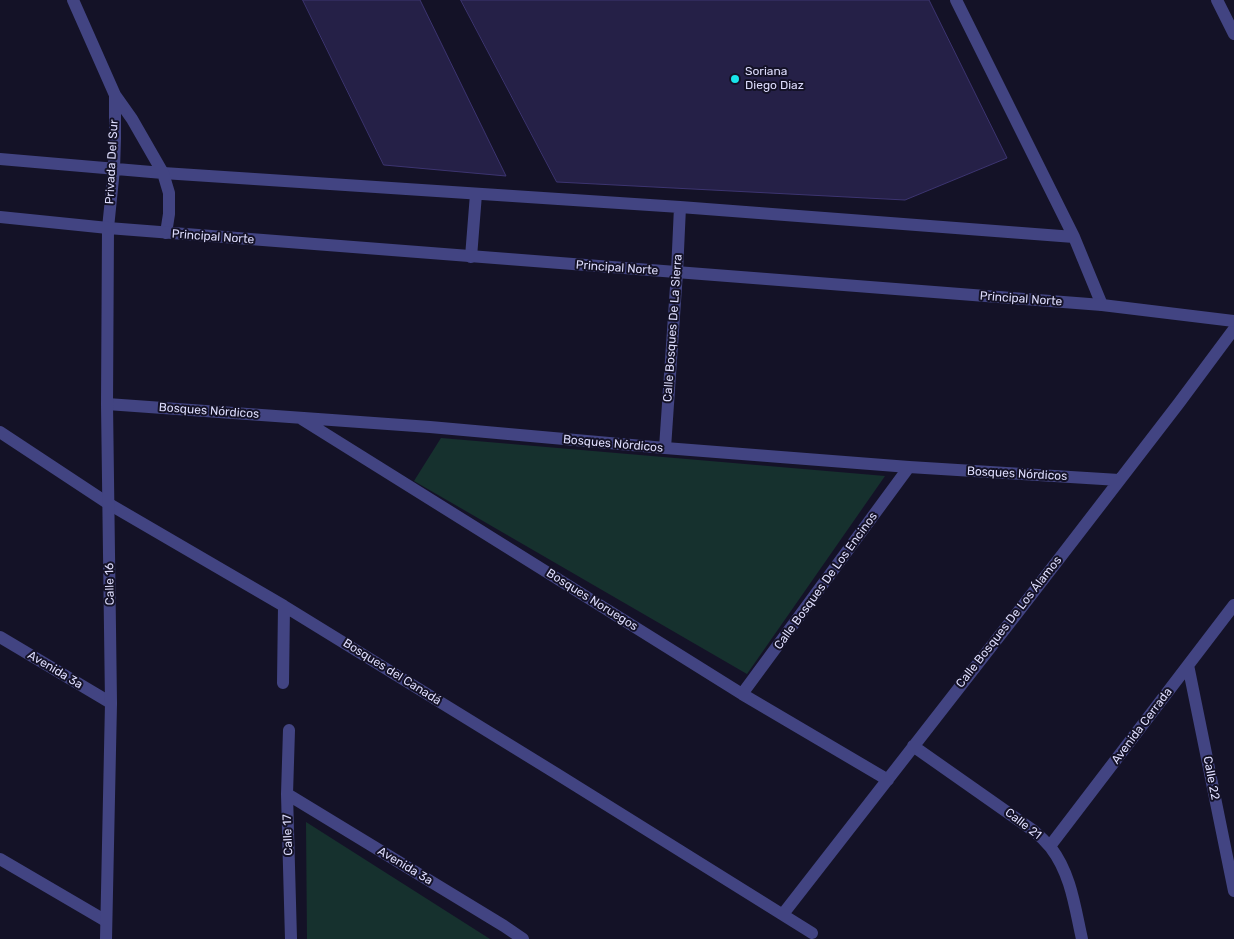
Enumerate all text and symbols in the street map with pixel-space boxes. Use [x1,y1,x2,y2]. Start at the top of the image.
place label: Soriana Diego Diaz [745,65,804,93]
marker: Soriana Diego Diaz [729,73,741,85]
street label: Privada Del Sur [103,119,121,205]
street label: Principal Norte [171,227,255,247]
street label: Calle Bosques De La Sierra [661,254,685,402]
street label: Principal Norte [575,258,659,278]
street label: Principal Norte [979,289,1063,309]
street label: Bosques Nórdicos [158,400,260,422]
street label: Bosques Nórdicos [562,432,664,456]
street label: Bosques Nórdicos [966,464,1068,484]
street label: Calle Bosques De Los Encinos [771,510,881,652]
street label: Calle Bosques De Los Álamos [953,553,1065,691]
street label: Calle 16 [102,563,118,605]
street label: Bosques Noruegos [544,566,640,634]
street label: Bosques del Canadá [340,636,444,708]
street label: Avenida 3a [25,648,85,692]
street label: Avenida Cerrada [1109,685,1175,767]
street label: Calle 22 [1200,755,1222,801]
street label: Calle 21 [1002,805,1044,843]
street label: Calle 17 [280,814,296,856]
street label: Avenida 3a [375,844,435,888]

